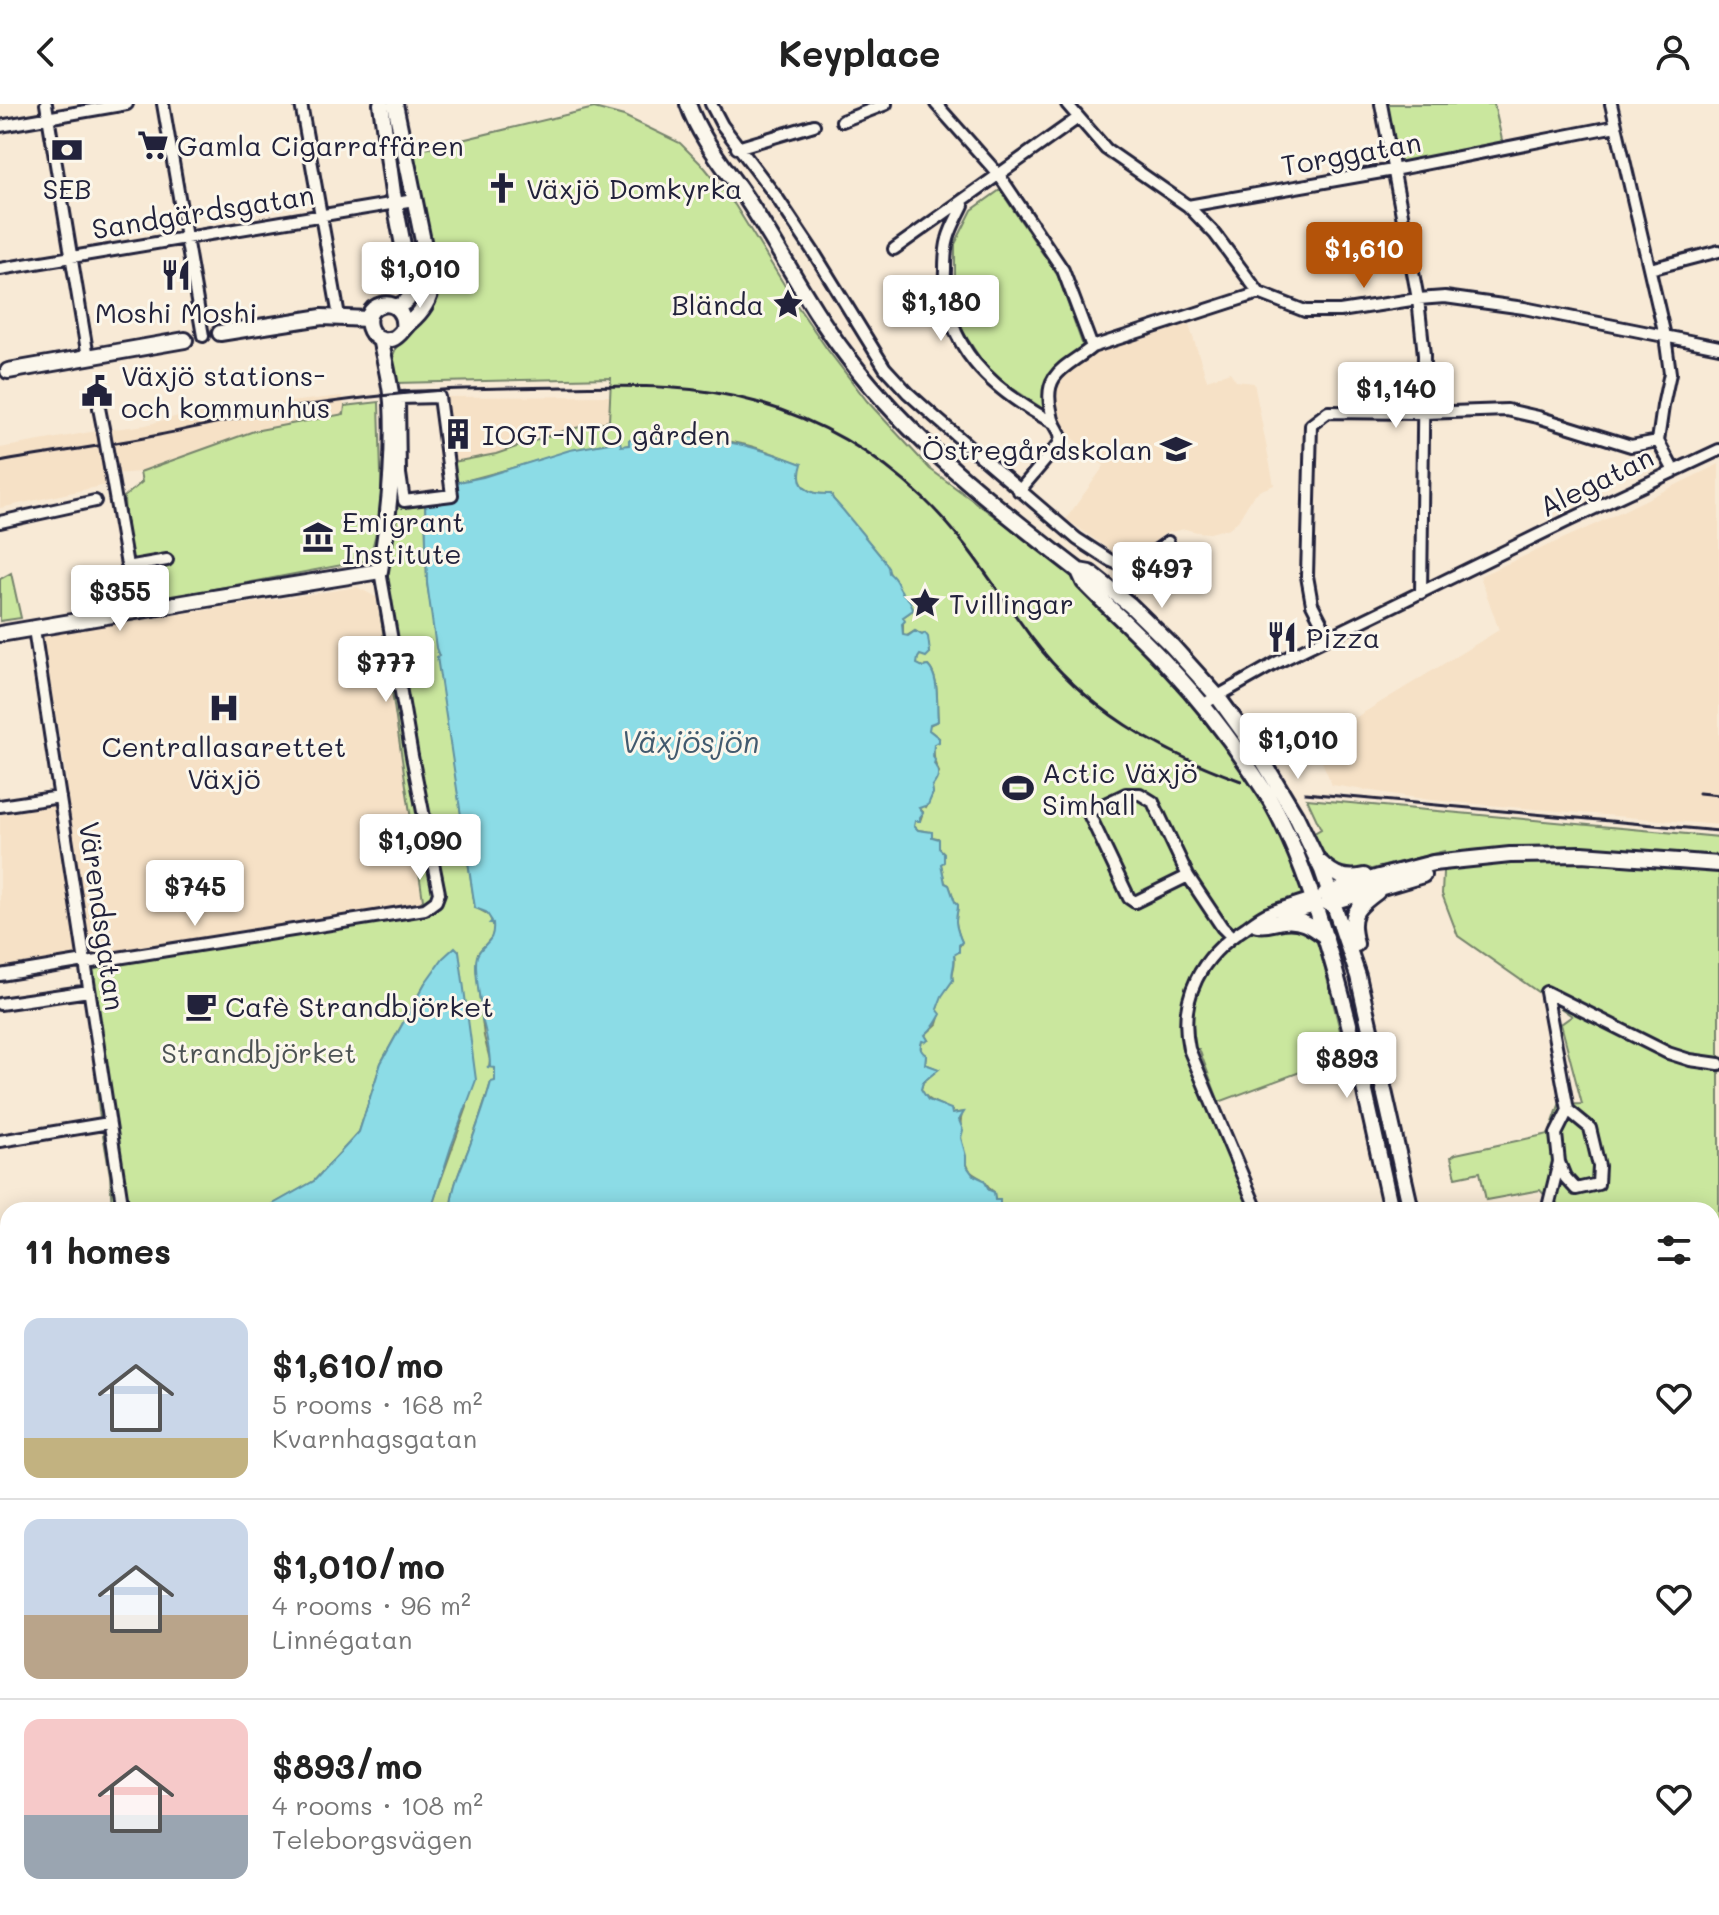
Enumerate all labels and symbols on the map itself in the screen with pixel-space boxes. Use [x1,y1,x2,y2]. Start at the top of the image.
street label: Torggatan [1278,123,1424,183]
place label: Gamla Cigarraffären [177,127,464,163]
supermarket icon: Gamla Cigarraffären [136,128,170,162]
bank icon: SEB [50,133,84,167]
place label: SEB [42,170,92,206]
place label: Växjö Domkyrka [526,170,742,206]
church icon: Växjö Domkyrka [485,171,519,205]
street label: Sandgärdsgatan [89,176,317,246]
pin: $1,610 [1299,222,1429,290]
pin: $1,010 [355,242,485,310]
restaurant icon: Moshi Moshi [159,258,193,292]
pin: $1,180 [876,275,1006,343]
place label: Blända [671,286,764,322]
place icon: Blända [771,287,805,321]
place label: Moshi Moshi [95,294,257,330]
place label: Växjö stations- och kommunhus [121,357,330,425]
pin: $1,140 [1331,362,1461,430]
public building icon: Växjö stations- och kommunhus [80,374,114,408]
place label: IOGT-NTO gården [482,416,730,452]
building icon: IOGT-NTO gården [441,417,475,451]
place label: Östregårdskolan [922,431,1152,467]
school or university icon: Östregårdskolan [1159,432,1193,466]
street label: Alegatan [1533,438,1659,524]
place label: Emigrant Institute [342,503,465,571]
museum icon: Emigrant Institute [301,520,335,554]
pin: $497 [1115,542,1209,610]
pin: $355 [73,565,167,633]
place label: Tvillingar [949,585,1074,621]
place icon: Tvillingar [908,586,942,620]
place label: Pizza [1306,619,1380,655]
restaurant icon: Pizza [1265,620,1299,654]
pin: $777 [339,636,433,704]
hospital icon: Centrallasarettet Växjö [207,691,241,725]
pin: $1,010 [1233,713,1363,781]
water label: Växjösjön [621,721,759,761]
place label: Centrallasarettet Växjö [102,728,346,796]
place label: Actic Växjö Simhall [1042,754,1198,822]
sports icon: Actic Växjö Simhall [1001,771,1035,805]
pin: $1,090 [355,814,485,882]
street label: Värendsgatan [72,819,134,1013]
pin: $745 [148,860,242,928]
place label: Cafè Strandbjörket [225,988,494,1024]
cafe icon: Cafè Strandbjörket [184,989,218,1023]
pin: $893 [1300,1032,1394,1100]
park label: Strandbjörket [161,1034,357,1070]

